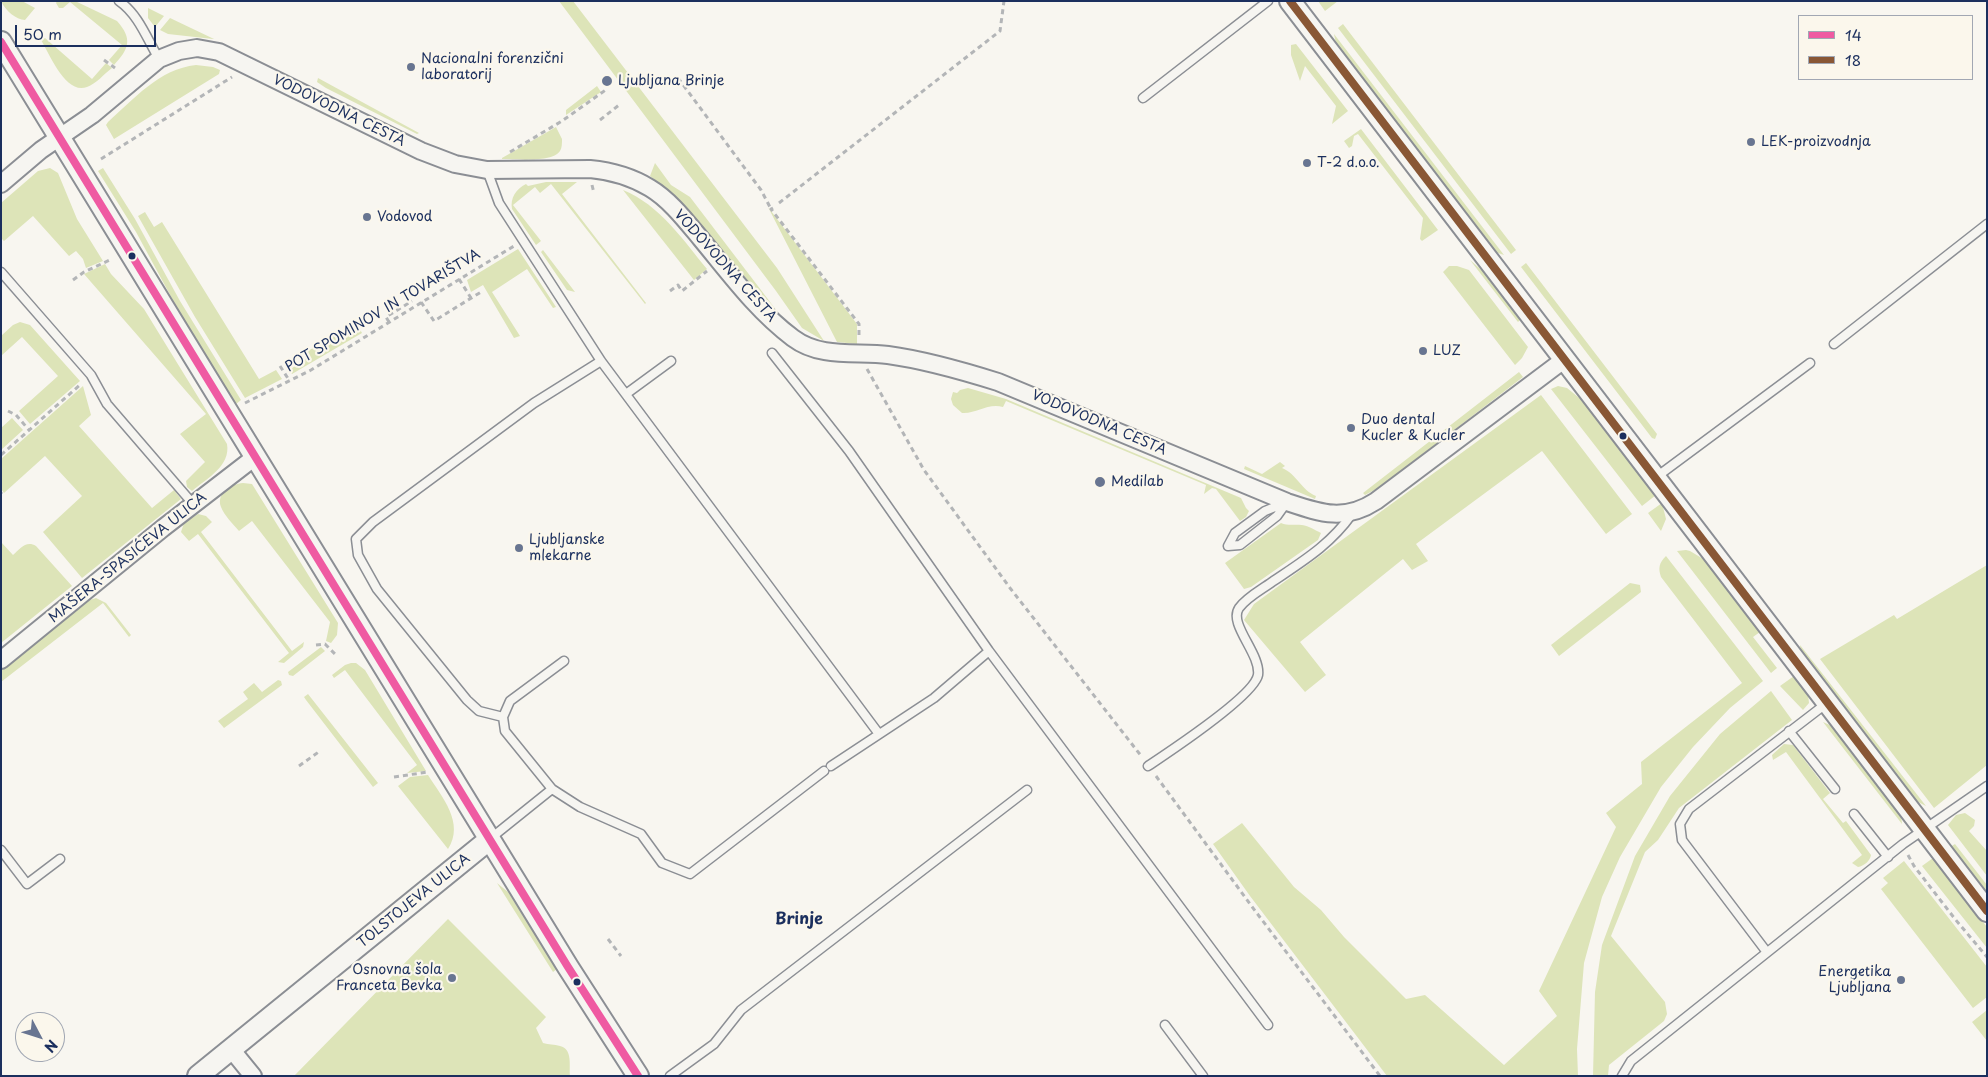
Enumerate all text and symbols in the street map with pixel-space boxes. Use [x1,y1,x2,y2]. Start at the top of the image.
scale bar [18,15,159,47]
legend [1798,15,1973,80]
text: 50 m [23,22,62,45]
text: 14 [1845,23,1862,46]
text: 18 [1845,48,1861,71]
place label: Nacionalni forenzični laboratorij [421,51,564,84]
marker: Nacionalni forenzični laboratorij [405,61,417,73]
street label: VODOVODNA CESTA [270,72,408,150]
place label: Ljubljana Brinje [618,73,724,89]
marker: Ljubljana Brinje [600,74,614,88]
place label: LEK-proizvodnja [1761,134,1871,150]
marker: LEK-proizvodnja [1745,136,1757,148]
place label: T-2 d.o.o. [1317,155,1380,171]
marker: T-2 d.o.o. [1301,157,1313,169]
street label: VODOVODNA CESTA [670,206,780,326]
place label: Vodovod [377,209,432,225]
marker: Vodovod [361,211,373,223]
street label: POT SPOMINOV IN TOVARIŠTVA [283,246,483,376]
unlabelled marker [127,251,137,261]
place label: LUZ [1433,343,1461,359]
marker: LUZ [1417,345,1429,357]
street label: VODOVODNA CESTA [1029,387,1169,459]
place label: Duo dental Kucler & Kucler [1361,412,1465,444]
marker: Duo dental Kucler & Kucler [1345,422,1357,434]
unlabelled marker [1618,431,1628,441]
place label: Medilab [1111,474,1164,490]
marker: Medilab [1093,475,1107,489]
street label: MAŠERA-SPASIĆEVA ULICA [46,489,210,627]
place label: Ljubljanske mlekarne [529,532,605,564]
marker: Ljubljanske mlekarne [513,542,525,554]
street label: TOLSTOJEVA ULICA [354,850,474,952]
district label: Brinje [775,910,823,930]
place label: Osnovna šola Franceta Bevka [336,962,442,994]
place label: Energetika Ljubljana [1818,964,1891,996]
marker: Osnovna šola Franceta Bevka [446,972,458,984]
marker: Energetika Ljubljana [1895,974,1907,986]
unlabelled marker [572,977,582,987]
north arrow [15,1012,65,1062]
text: N [39,1035,63,1057]

